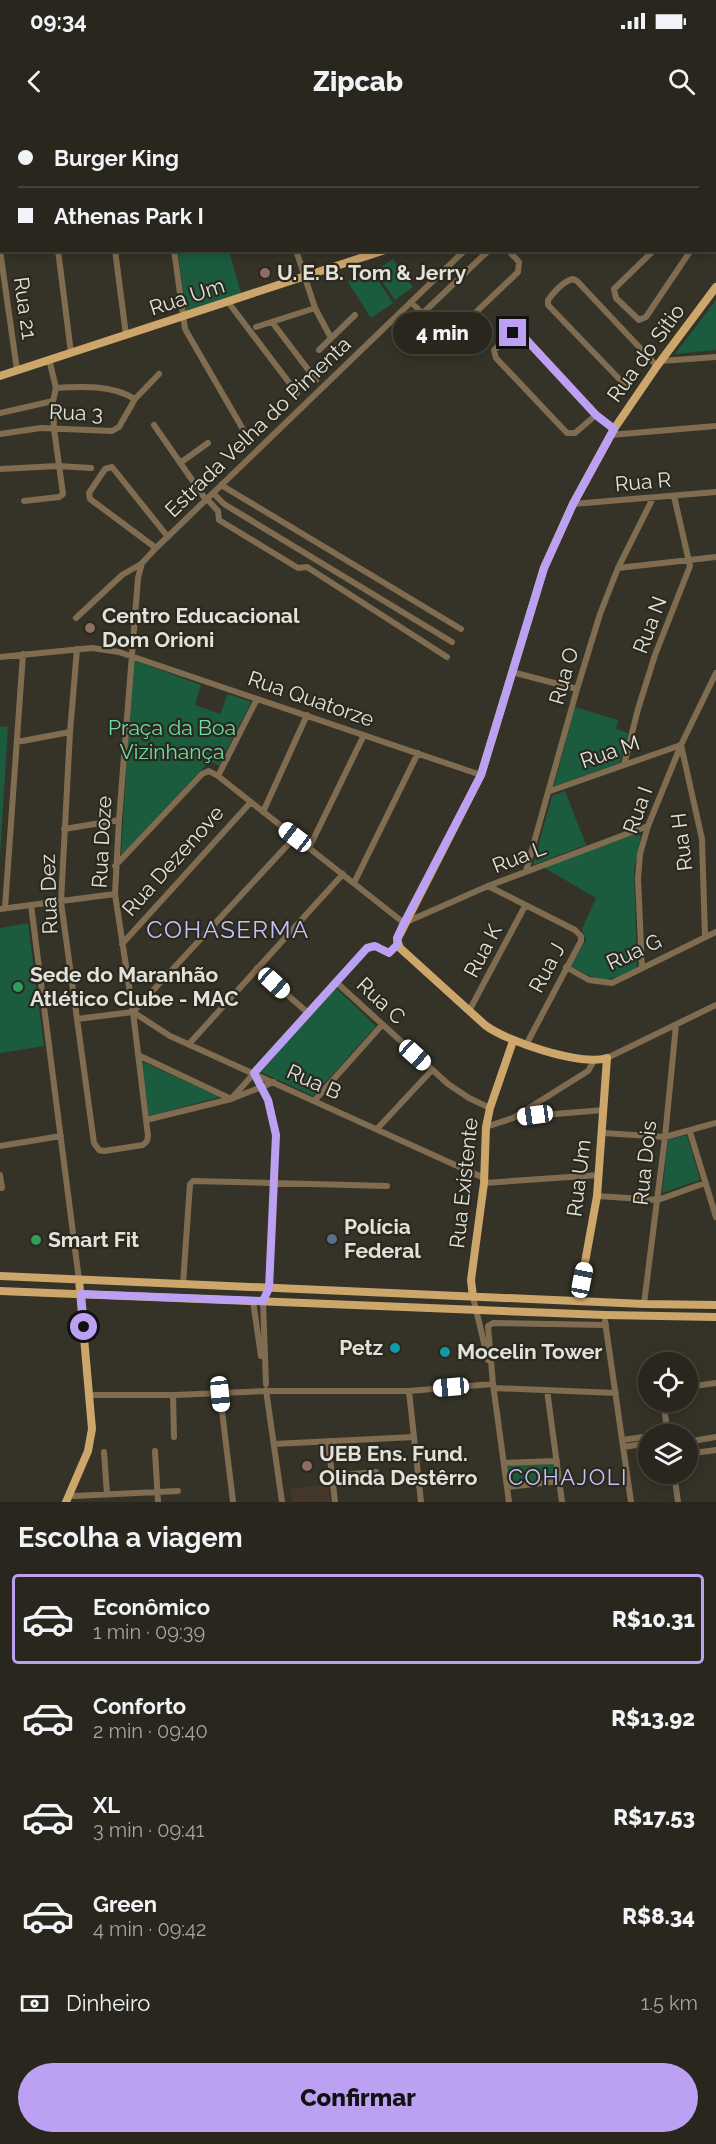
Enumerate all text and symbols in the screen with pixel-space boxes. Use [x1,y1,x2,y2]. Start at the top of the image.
text: 09:34 [30,8,87,34]
icon: back [18,65,51,98]
icon: search [665,65,698,98]
text: Zipcab [313,66,403,97]
text: Burger King [54,145,179,171]
text: Athenas Park I [54,203,204,229]
place label: U. E. B. Tom & Jerry [277,260,467,285]
marker: U. E. B. Tom & Jerry [258,266,272,280]
street label: Rua Um [146,273,228,320]
street label: Rua 21 [9,275,42,341]
street label: Rua do Sítio [602,299,690,407]
callout: 4 min [393,312,492,354]
route end [499,319,526,346]
text: 4 min [416,321,469,345]
street label: Estrada Velha do Pimenta [160,331,356,522]
street label: Rua 3 [49,399,103,426]
street label: Rua R [614,467,672,496]
street label: Rua N [627,593,672,657]
place label: Centro Educacional Dom Orioni [102,603,300,652]
marker: Centro Educacional Dom Orioni [83,621,97,635]
street label: Rua O [543,644,584,707]
street label: Rua Quatorze [245,665,377,732]
park label: Praça da Boa Vizinhança [108,715,236,764]
street label: Rua M [577,730,643,773]
street label: Rua I [618,783,657,837]
street label: Rua Doze [87,795,116,889]
street label: Rua Dezenove [117,800,229,921]
street label: Rua H [666,812,697,873]
car [275,819,315,855]
street label: Rua L [489,835,549,878]
street label: Rua Dez [35,853,62,935]
district label: COHASERMA [146,915,310,944]
street label: Rua K [458,920,507,982]
street label: Rua G [602,928,665,975]
street label: Rua J [523,939,570,997]
place label: Sede do Maranhão Atlético Clube - MAC [30,962,239,1011]
car [255,964,293,1002]
street label: Rua C [352,972,411,1029]
marker: Sede do Maranhão Atlético Clube - MAC [11,980,25,994]
car [396,1036,434,1074]
street label: Rua B [283,1059,345,1105]
car [516,1104,554,1126]
street label: Rua Existente [444,1116,483,1250]
street label: Rua Dois [628,1119,661,1207]
street label: Rua Um [561,1138,596,1218]
place label: Polícia Federal [344,1214,421,1263]
place label: Smart Fit [48,1227,139,1252]
marker: Polícia Federal [325,1232,339,1246]
marker: Smart Fit [29,1233,43,1247]
car [570,1261,594,1299]
route start [70,1313,97,1340]
place label: Petz [339,1335,383,1360]
place label: Mocelin Tower [457,1339,602,1364]
marker: Petz [388,1341,402,1355]
marker: Mocelin Tower [438,1345,452,1359]
map controls [638,1352,698,1484]
button: locate [638,1352,698,1412]
car [209,1375,231,1413]
car [432,1376,470,1398]
button: layers [638,1424,698,1484]
place label: UEB Ens. Fund. Olinda Destêrro [319,1441,478,1490]
marker: UEB Ens. Fund. Olinda Destêrro [300,1459,314,1473]
district label: COHAJOLI [508,1464,628,1490]
text: Escolha a viagem [18,1522,243,1553]
icon: car [21,1592,75,1646]
text: Econômico [93,1594,210,1620]
text: R$10.31 [612,1606,695,1632]
text: 1 min · 09:39 [93,1620,205,1644]
icon: car [21,1691,75,1745]
text: Conforto [93,1693,186,1719]
text: R$13.92 [611,1705,695,1731]
text: 2 min · 09:40 [93,1719,208,1743]
icon: car [21,1790,75,1844]
text: XL [93,1792,120,1818]
text: R$17.53 [613,1804,695,1830]
text: 3 min · 09:41 [93,1818,204,1842]
icon: car [21,1889,75,1943]
text: Green [93,1891,157,1917]
text: R$8.34 [622,1903,695,1929]
text: 4 min · 09:42 [93,1917,206,1941]
icon: cash [18,1987,51,2020]
text: Dinheiro [66,1990,150,2016]
text: 1.5 km [641,1991,698,2015]
button: Confirmar [18,2063,698,2132]

